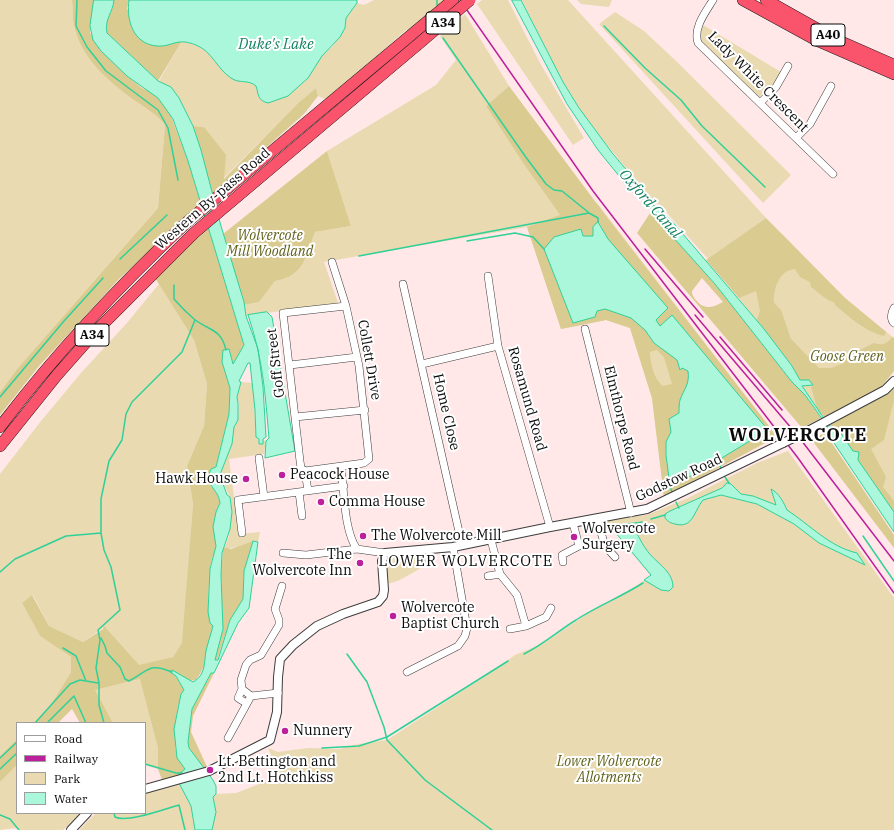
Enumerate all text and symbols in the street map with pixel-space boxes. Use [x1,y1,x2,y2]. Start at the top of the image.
road number: A34 [426,12,460,34]
road number: A40 [811,24,845,46]
street label: Lady White Crescent [704,28,812,136]
water label: Duke's Lake [238,36,314,54]
street label: Western By-pass Road [152,145,274,253]
water label: Oxford Canal [615,166,685,242]
park label: Wolvercote Mill Woodland [227,228,313,260]
street label: Collett Drive [354,319,384,401]
road number: A34 [75,324,109,346]
street label: Goff Street [263,327,289,399]
street label: Rosamund Road [504,345,550,453]
park label: Goose Green [810,349,884,365]
street label: Elmthorpe Road [600,364,642,472]
street label: Home Close [429,372,463,452]
district label: WOLVERCOTE [729,425,867,447]
street label: Godstow Road [633,451,725,505]
place label: Peacock House [290,467,389,483]
marker: Peacock House [277,470,287,480]
place label: Hawk House [155,471,238,487]
marker: Hawk House [241,474,251,484]
place label: Comma House [329,494,425,510]
marker: Comma House [316,497,326,507]
place label: Wolvercote Surgery [582,521,655,554]
place label: The Wolvercote Mill [371,528,501,544]
marker: The Wolvercote Mill [358,531,368,541]
marker: Wolvercote Surgery [569,532,579,542]
place label: The Wolvercote Inn [253,547,352,580]
district label: LOWER WOLVERCOTE [379,553,553,571]
marker: The Wolvercote Inn [355,558,365,568]
place label: Wolvercote Baptist Church [401,600,500,632]
marker: Wolvercote Baptist Church [388,611,398,621]
legend [16,722,146,814]
place label: Nunnery [293,723,352,739]
marker: Nunnery [280,726,290,736]
text: Road [54,731,83,746]
text: Railway [54,751,98,766]
place label: Lt. Bettington and 2nd Lt. Hotchkiss [218,754,336,786]
park label: Lower Wolvercote Allotments [557,754,661,786]
marker: Lt. Bettington and 2nd Lt. Hotchkiss [205,765,215,775]
text: Park [54,771,80,786]
text: Water [54,791,87,806]

